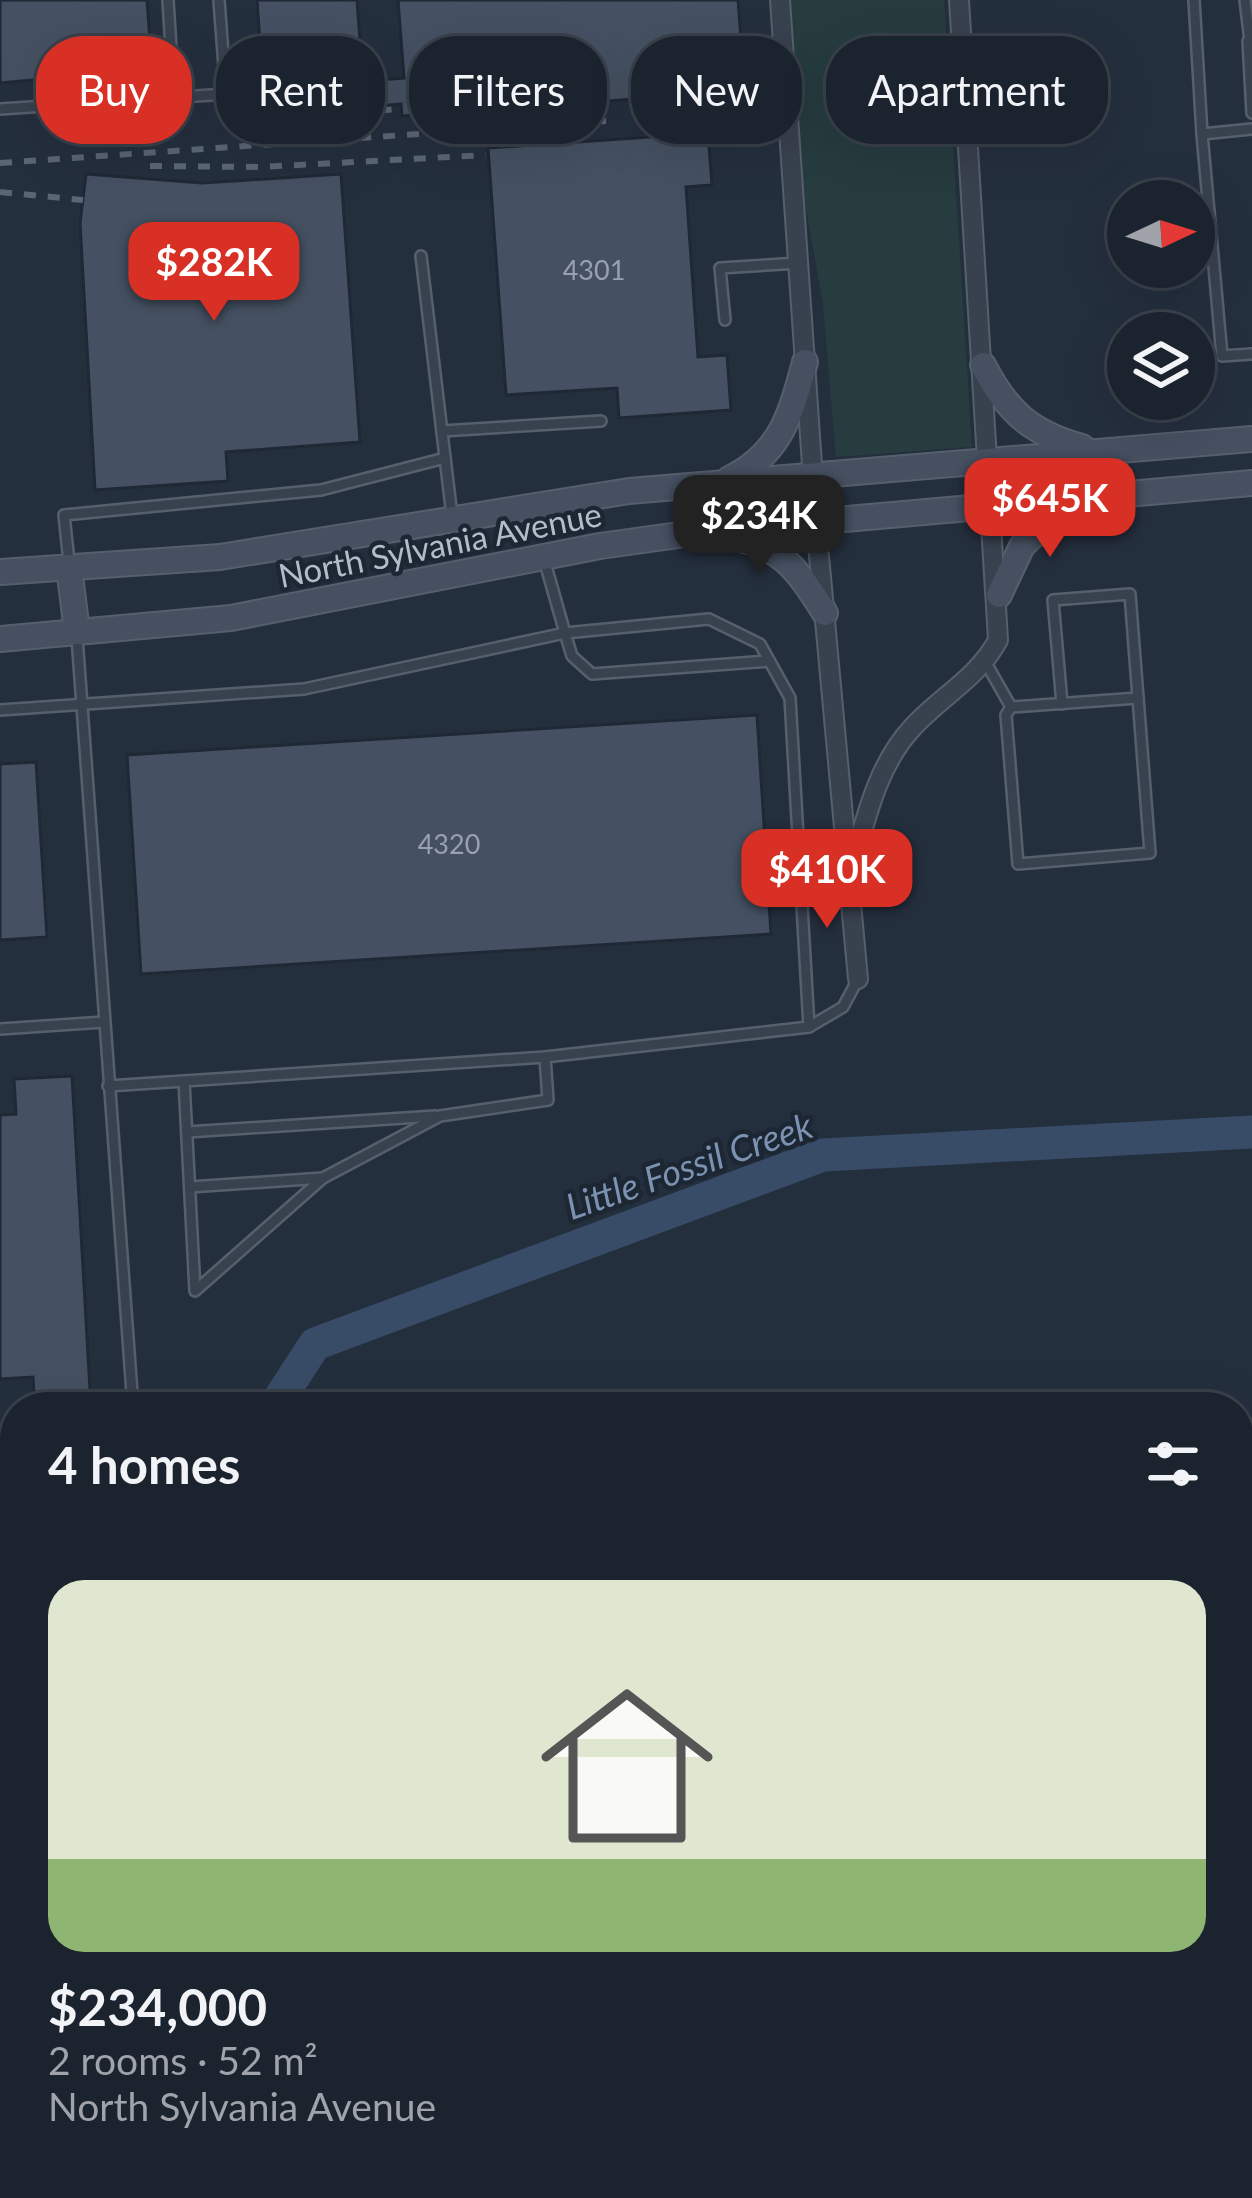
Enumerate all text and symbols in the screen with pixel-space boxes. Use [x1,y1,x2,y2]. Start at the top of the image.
chip: Buy [36,36,192,144]
chip: Rent [216,36,385,144]
chip: Filters [409,36,607,144]
chip: New [631,36,802,144]
chip: Apartment [826,36,1108,144]
north arrow [1107,180,1215,288]
map controls [1107,180,1215,420]
pin: $282K [130,222,298,324]
text: $282K [155,238,273,284]
house number: 4301 [563,253,625,286]
button: layers [1107,312,1215,420]
pin: $645K [966,458,1134,560]
text: $645K [991,474,1109,520]
pin: $234K [675,475,843,577]
text: $234K [700,491,818,537]
street label: North Sylvania Avenue [275,493,605,595]
house number: 4320 [418,827,480,860]
pin: $410K [743,829,911,931]
text: $410K [768,845,886,891]
water label: Little Fossil Creek [560,1102,819,1228]
icon: filters [1140,1431,1206,1497]
text: 4 homes [48,1434,240,1495]
icon: home [519,1658,735,1874]
text: $234,000 [48,1976,267,2037]
text: 2 rooms · 52 m² [48,2037,318,2083]
text: North Sylvania Avenue [48,2083,436,2129]

